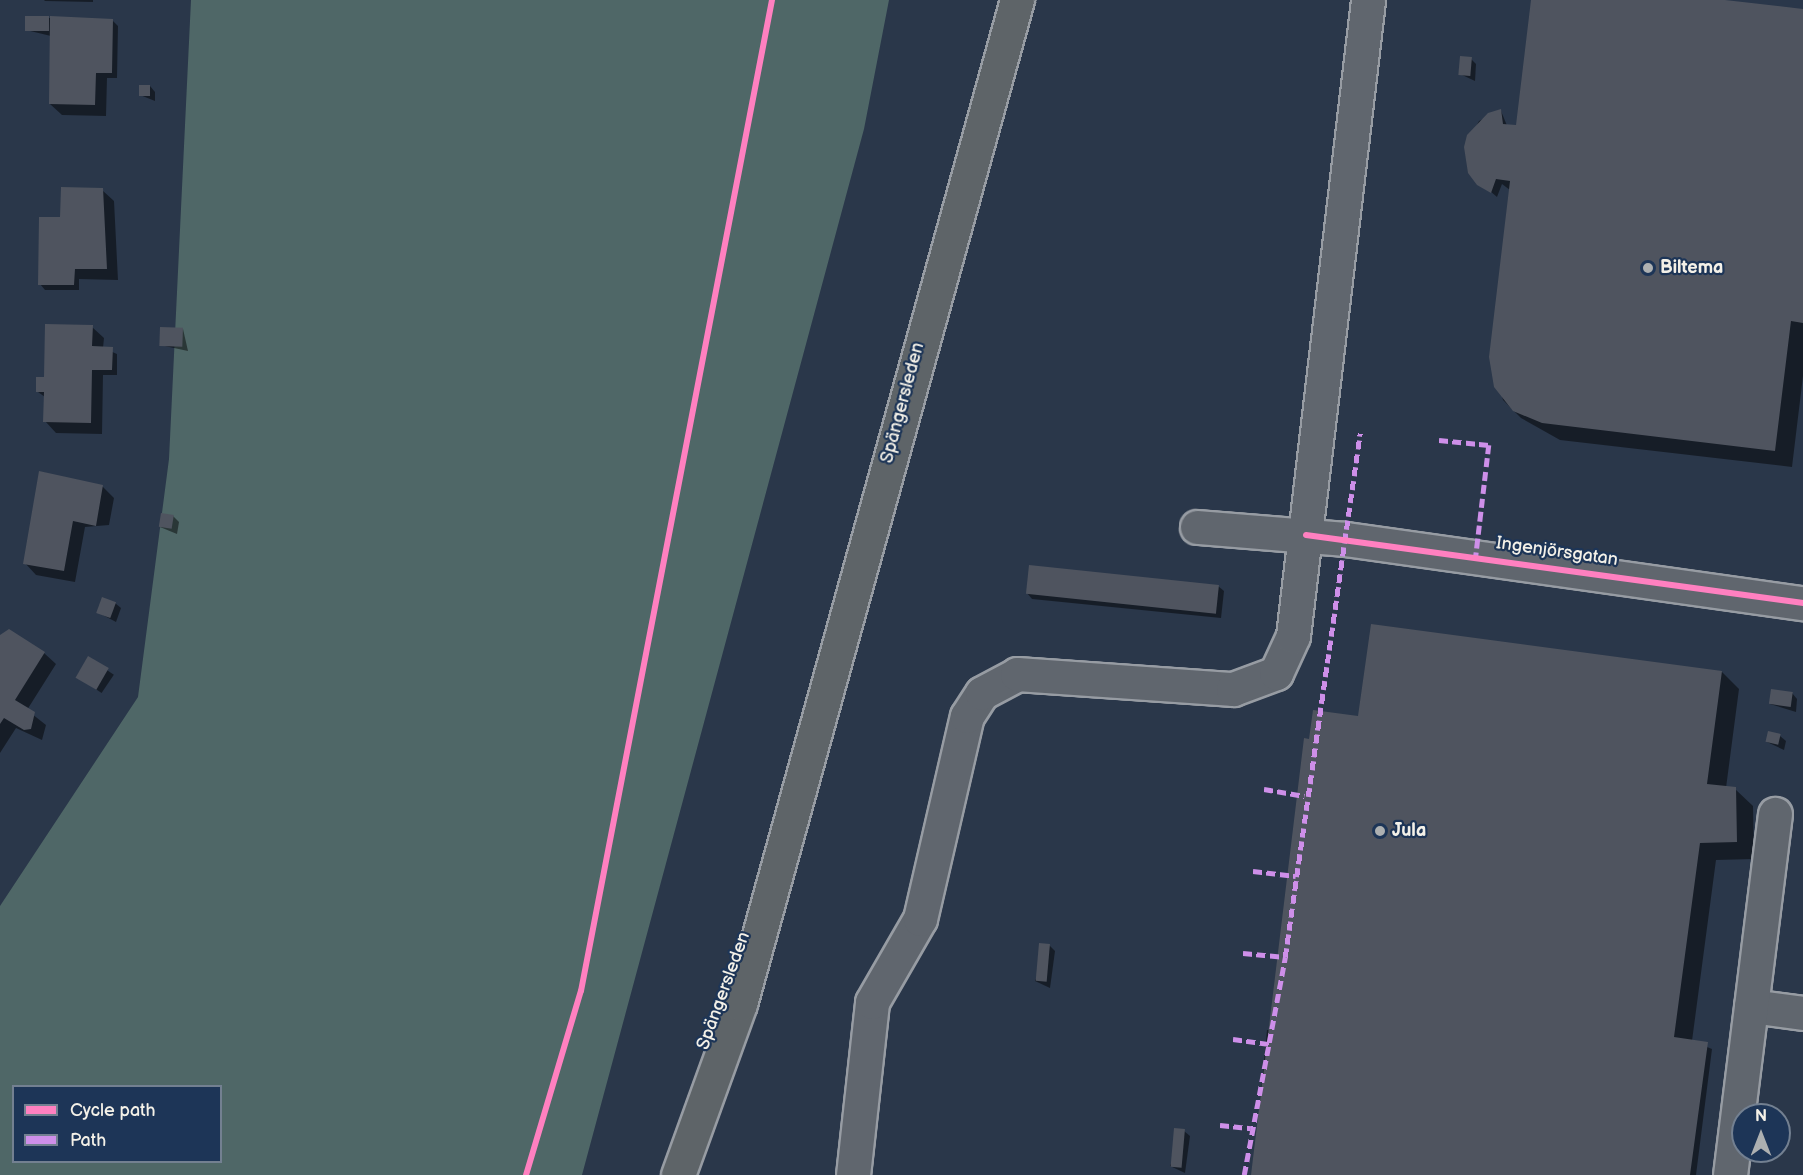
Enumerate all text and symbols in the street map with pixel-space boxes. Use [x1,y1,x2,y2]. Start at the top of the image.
place label: Biltema [1660,257,1723,279]
marker: Biltema [1641,261,1655,275]
street label: Spängersleden [877,340,929,466]
street label: Ingenjörsgatan [1495,533,1619,571]
place label: Jula [1392,820,1426,842]
marker: Jula [1373,824,1387,838]
street label: Spängersleden [693,929,755,1053]
legend [12,1085,222,1163]
text: Cycle path [70,1100,156,1121]
north arrow [1731,1103,1791,1163]
text: N [1755,1107,1767,1126]
text: Path [70,1130,106,1151]

